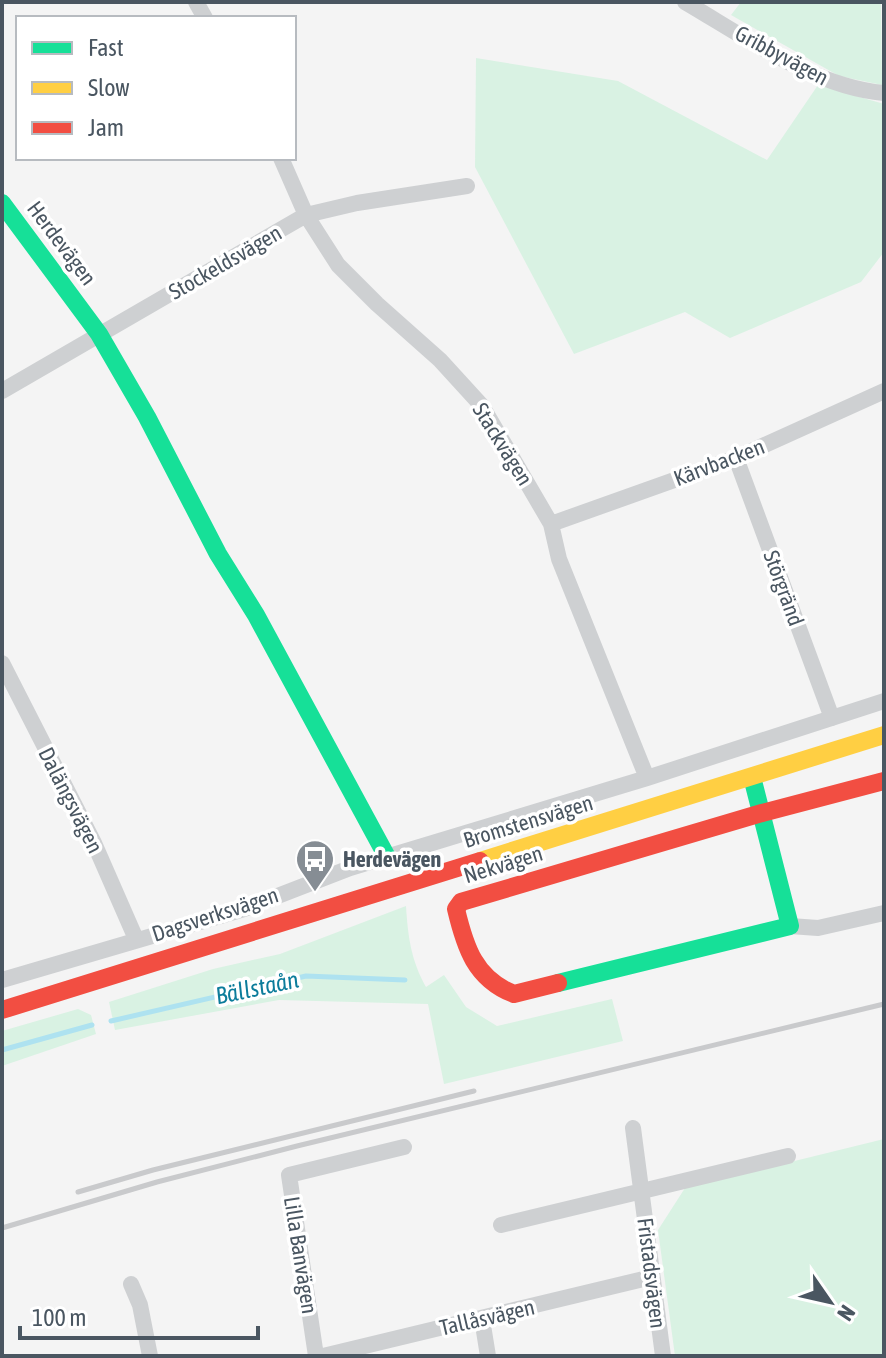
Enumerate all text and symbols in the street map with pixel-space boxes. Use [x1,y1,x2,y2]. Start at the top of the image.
legend [16,16,296,160]
street label: Gribbyvägen [731,20,833,90]
text: Fast [88,34,124,61]
text: Slow [88,74,130,101]
text: Jam [88,114,124,141]
street label: Herdevägen [22,196,102,290]
street label: Stockeldsvägen [164,219,286,305]
street label: Stackvägen [467,398,539,490]
street label: Kärvbacken [670,433,768,491]
street label: Störgränd [758,547,810,629]
street label: Dalängsvägen [33,743,109,857]
street label: Bromstensvägen [460,789,596,853]
bus stop icon: Herdevägen [294,838,336,893]
street label: Nekvägen [460,840,546,888]
place label: Herdevägen [343,846,441,872]
street label: Dagsverksvägen [149,881,281,947]
water label: Bällstaån [213,965,301,1009]
street label: Lilla Banvägen [279,1194,323,1316]
street label: Fristadsvägen [632,1216,672,1330]
north arrow [790,1262,870,1342]
scale bar [20,1290,258,1340]
street label: Tallåsvägen [437,1293,537,1341]
text: N [832,1301,861,1326]
text: 100 m [32,1304,86,1331]

